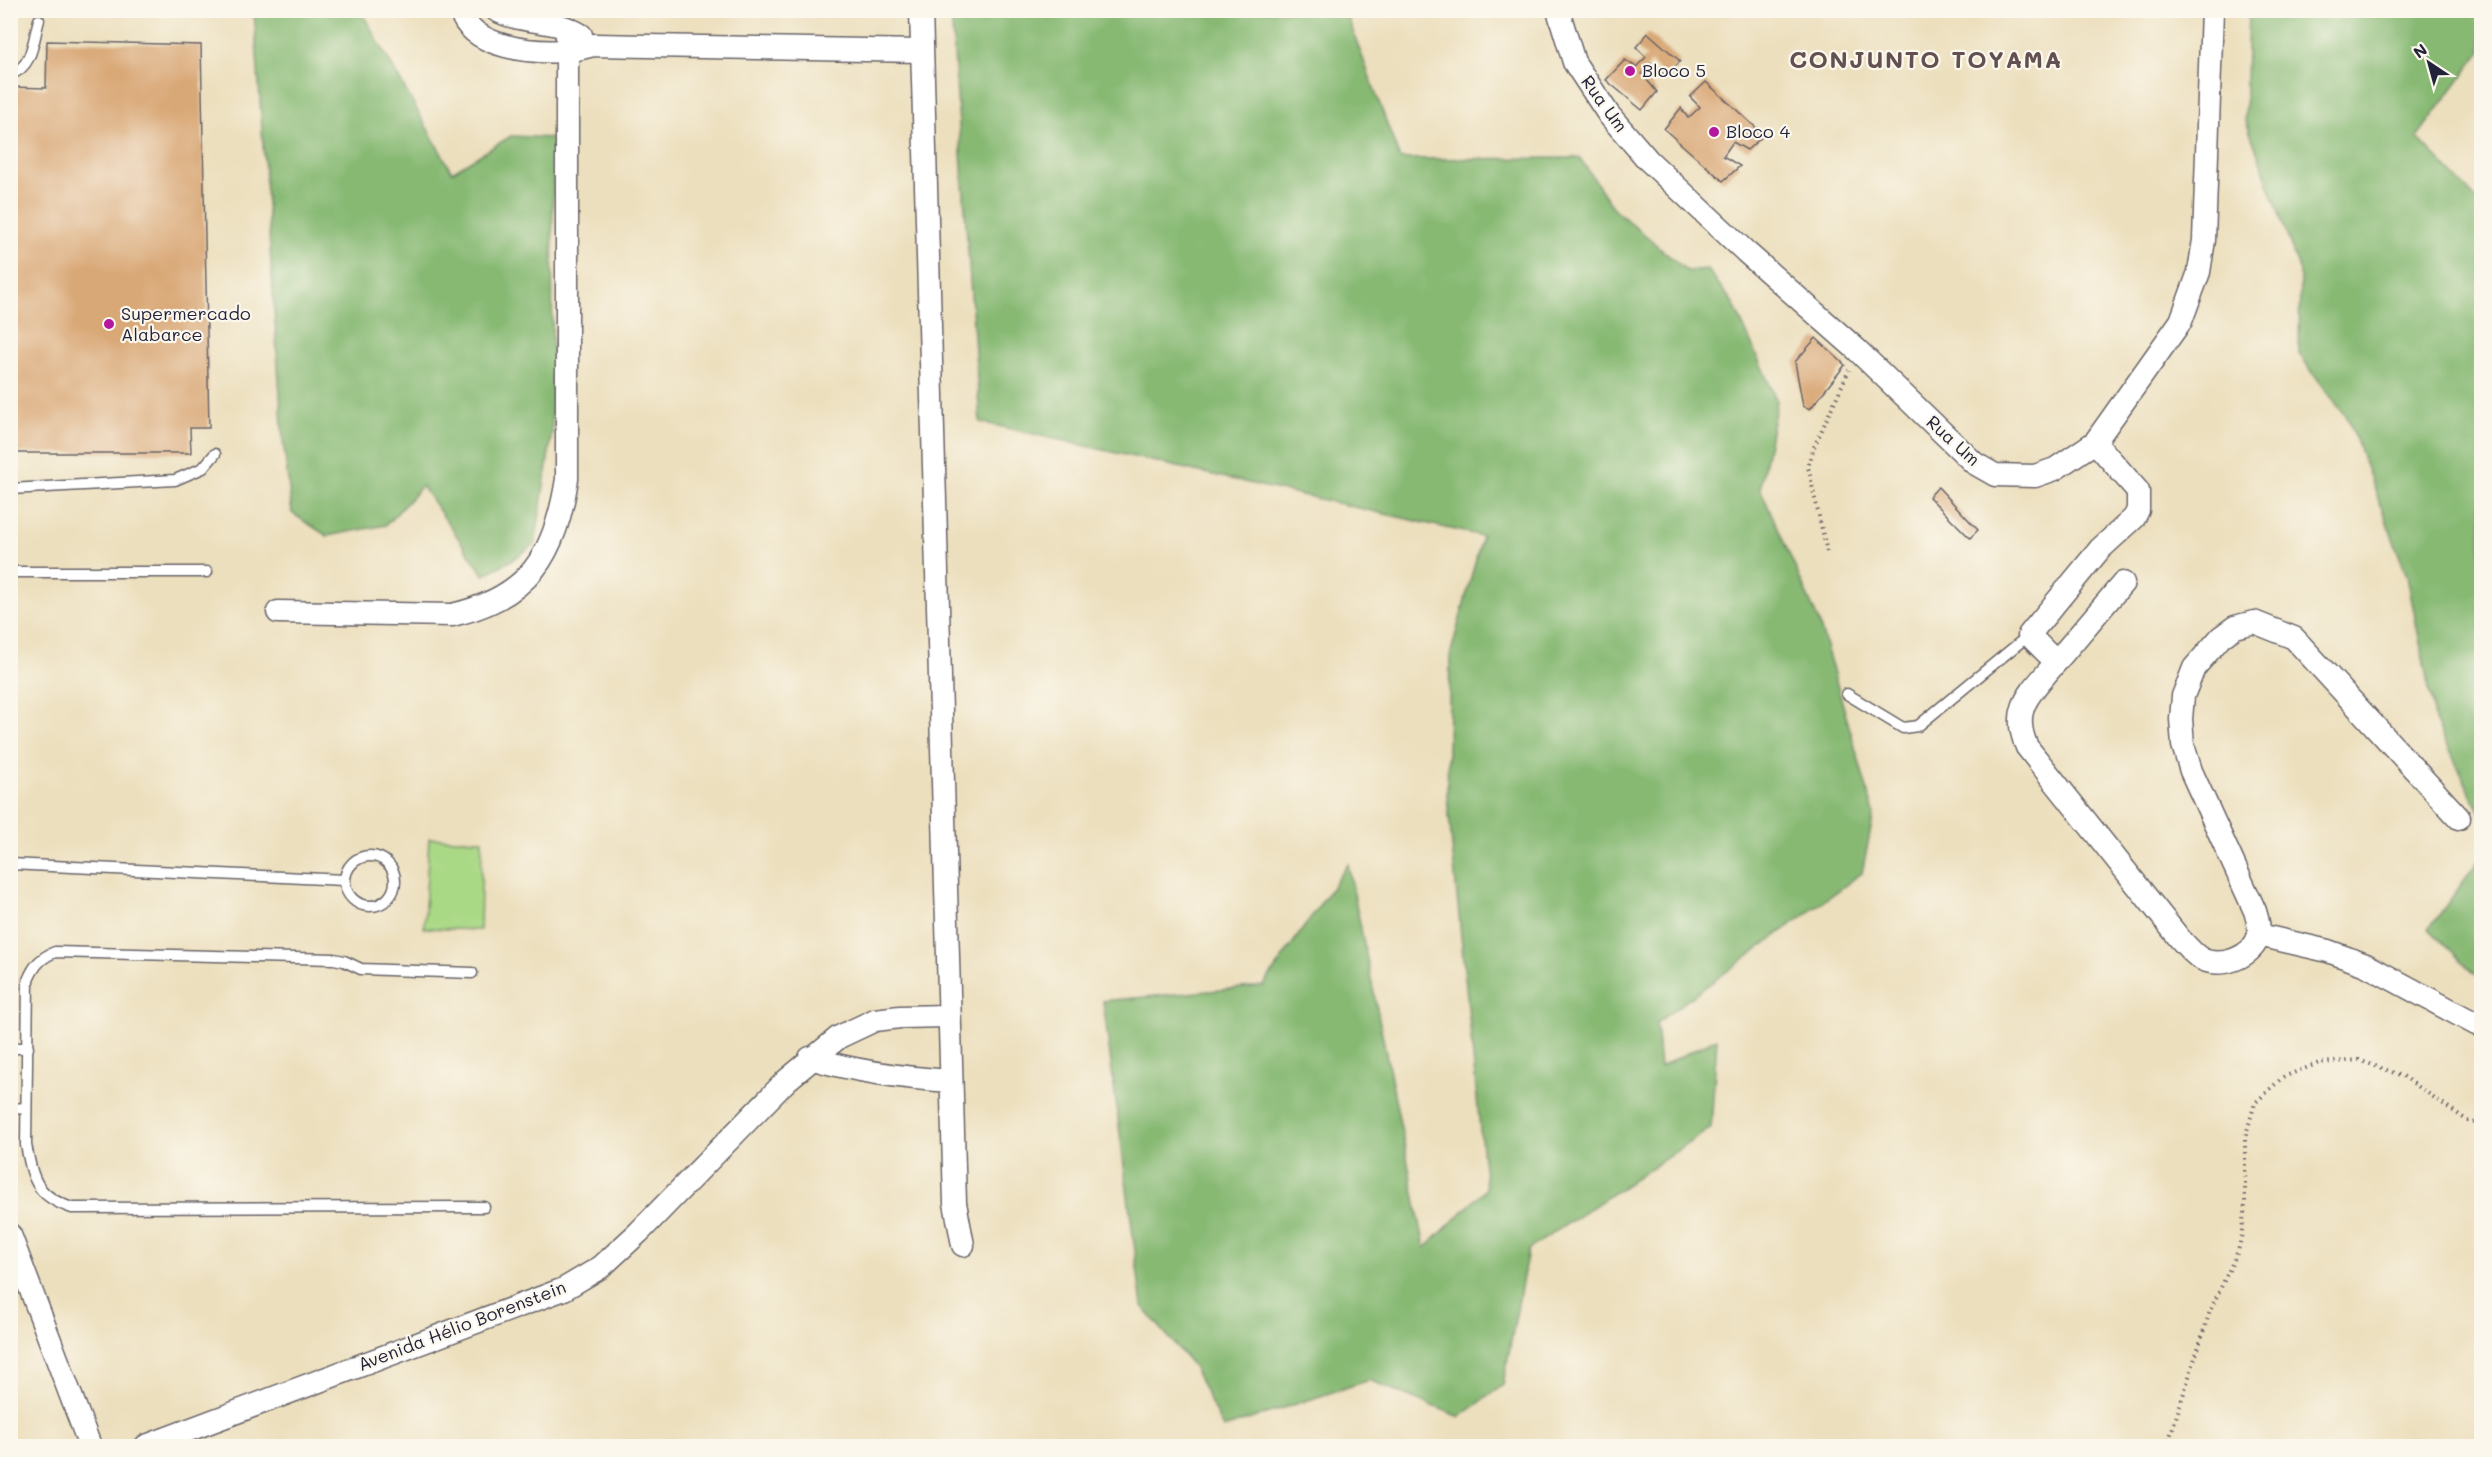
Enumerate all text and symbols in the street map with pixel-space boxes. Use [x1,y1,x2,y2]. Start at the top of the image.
north arrow [2399,33,2459,93]
text: N [2409,38,2431,63]
district label: CONJUNTO TOYAMA [1789,43,2063,74]
place label: Bloco 5 [1642,58,1706,82]
marker: Bloco 5 [1623,64,1637,78]
street label: Rua Um [1576,70,1634,137]
place label: Bloco 4 [1726,119,1790,143]
marker: Bloco 4 [1707,125,1721,139]
place label: Supermercado Alabarce [121,301,251,346]
marker: Supermercado Alabarce [102,317,116,331]
street label: Rua Um [1922,410,1986,471]
street label: Avenida Hélio Borenstein [354,1274,569,1376]

